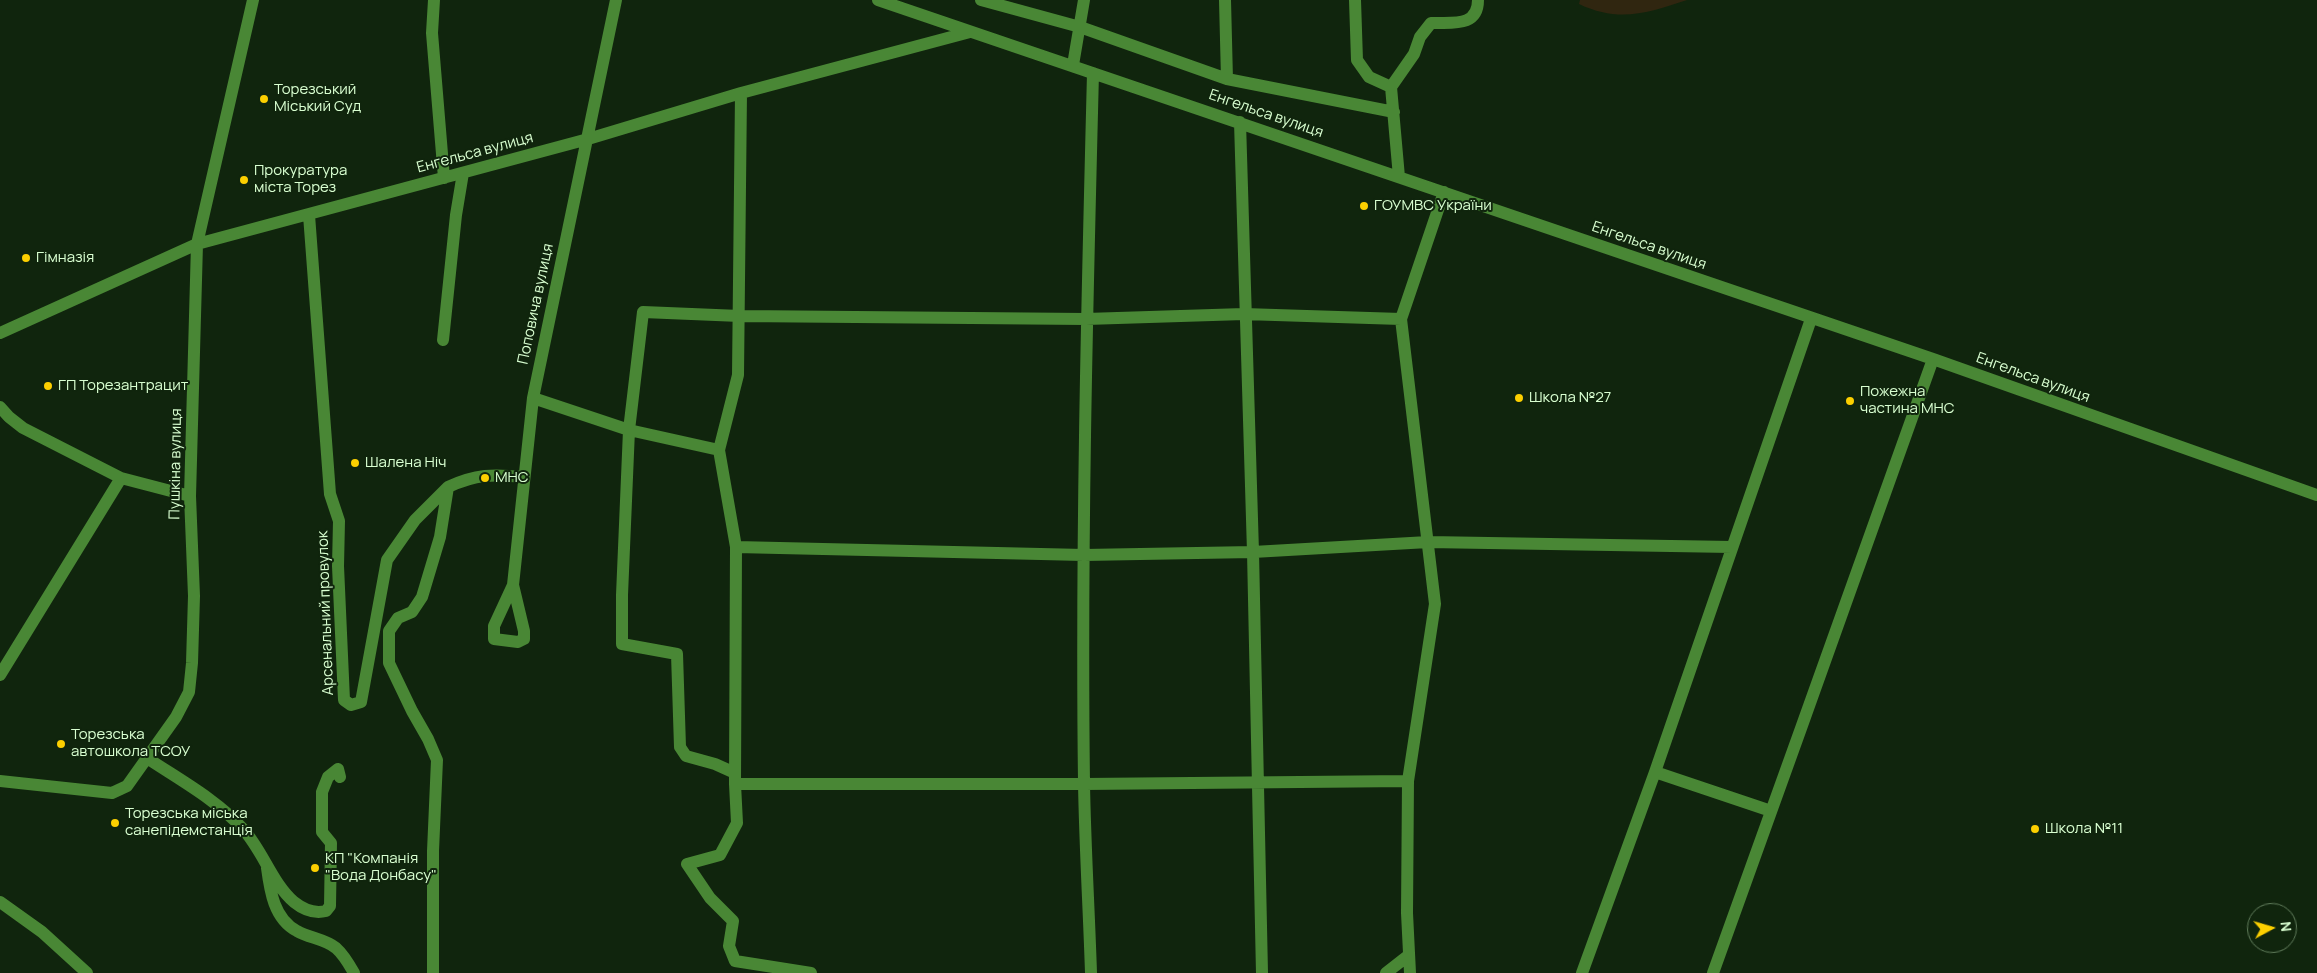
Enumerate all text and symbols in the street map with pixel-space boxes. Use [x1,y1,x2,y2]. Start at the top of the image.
place label: Торезський Міський Суд [274,81,361,116]
street label: Енгельса вулиця [1206,86,1326,142]
marker: Торезський Міський Суд [258,93,270,105]
street label: Енгельса вулиця [415,129,535,177]
place label: Прокуратура міста Торез [254,162,347,197]
marker: Прокуратура міста Торез [238,174,250,186]
place label: ГОУМВС України [1374,197,1492,215]
marker: ГОУМВС України [1358,200,1370,212]
street label: Енгельса вулиця [1589,218,1709,274]
street label: Поповича вулиця [514,242,558,366]
place label: Гімназія [36,249,94,267]
marker: Гімназія [20,252,32,264]
street label: Енгельса вулиця [1974,349,2092,407]
place label: ГП Торезантрацит [58,377,188,395]
marker: ГП Торезантрацит [42,380,54,392]
place label: Пожежна частина МНС [1860,383,1955,418]
place label: Школа №27 [1529,389,1611,407]
marker: Школа №27 [1513,392,1525,404]
marker: Пожежна частина МНС [1844,395,1856,407]
street label: Пушкіна вулиця [166,408,186,520]
place label: Шалена Нiч [365,454,446,472]
marker: Шалена Нiч [349,457,361,469]
place label: МНС [495,469,529,487]
marker: МНС [479,472,491,484]
street label: Арсенальний провулок [314,530,338,696]
place label: Торезська автошкола ТСОУ [71,726,190,761]
marker: Торезська автошкола ТСОУ [55,738,67,750]
place label: Торезська міська санепідемстанція [125,805,253,840]
marker: Торезська міська санепідемстанція [109,817,121,829]
place label: Школа №11 [2045,820,2123,838]
marker: Школа №11 [2029,823,2041,835]
place label: КП "Компанія "Вода Донбасу" [325,850,437,885]
marker: КП "Компанія "Вода Донбасу" [309,862,321,874]
north arrow [2247,903,2297,953]
text: N [2276,920,2296,932]

